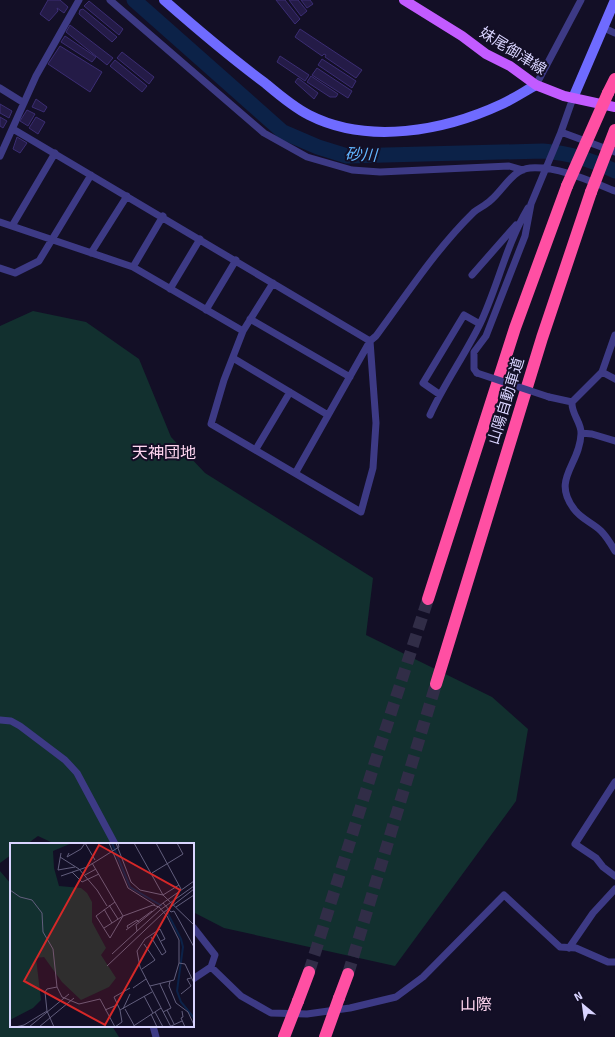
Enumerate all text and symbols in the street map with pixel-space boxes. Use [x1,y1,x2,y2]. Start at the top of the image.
street label: 妹尾御津線 [476,23,550,79]
water label: 砂川 [344,144,379,166]
street label: 山陽自動車道 [484,355,528,447]
district label: 天神団地 [132,443,196,463]
inset map [10,843,194,1027]
north arrow [563,985,603,1025]
text: N [572,989,585,1004]
district label: 山際 [460,995,492,1015]

